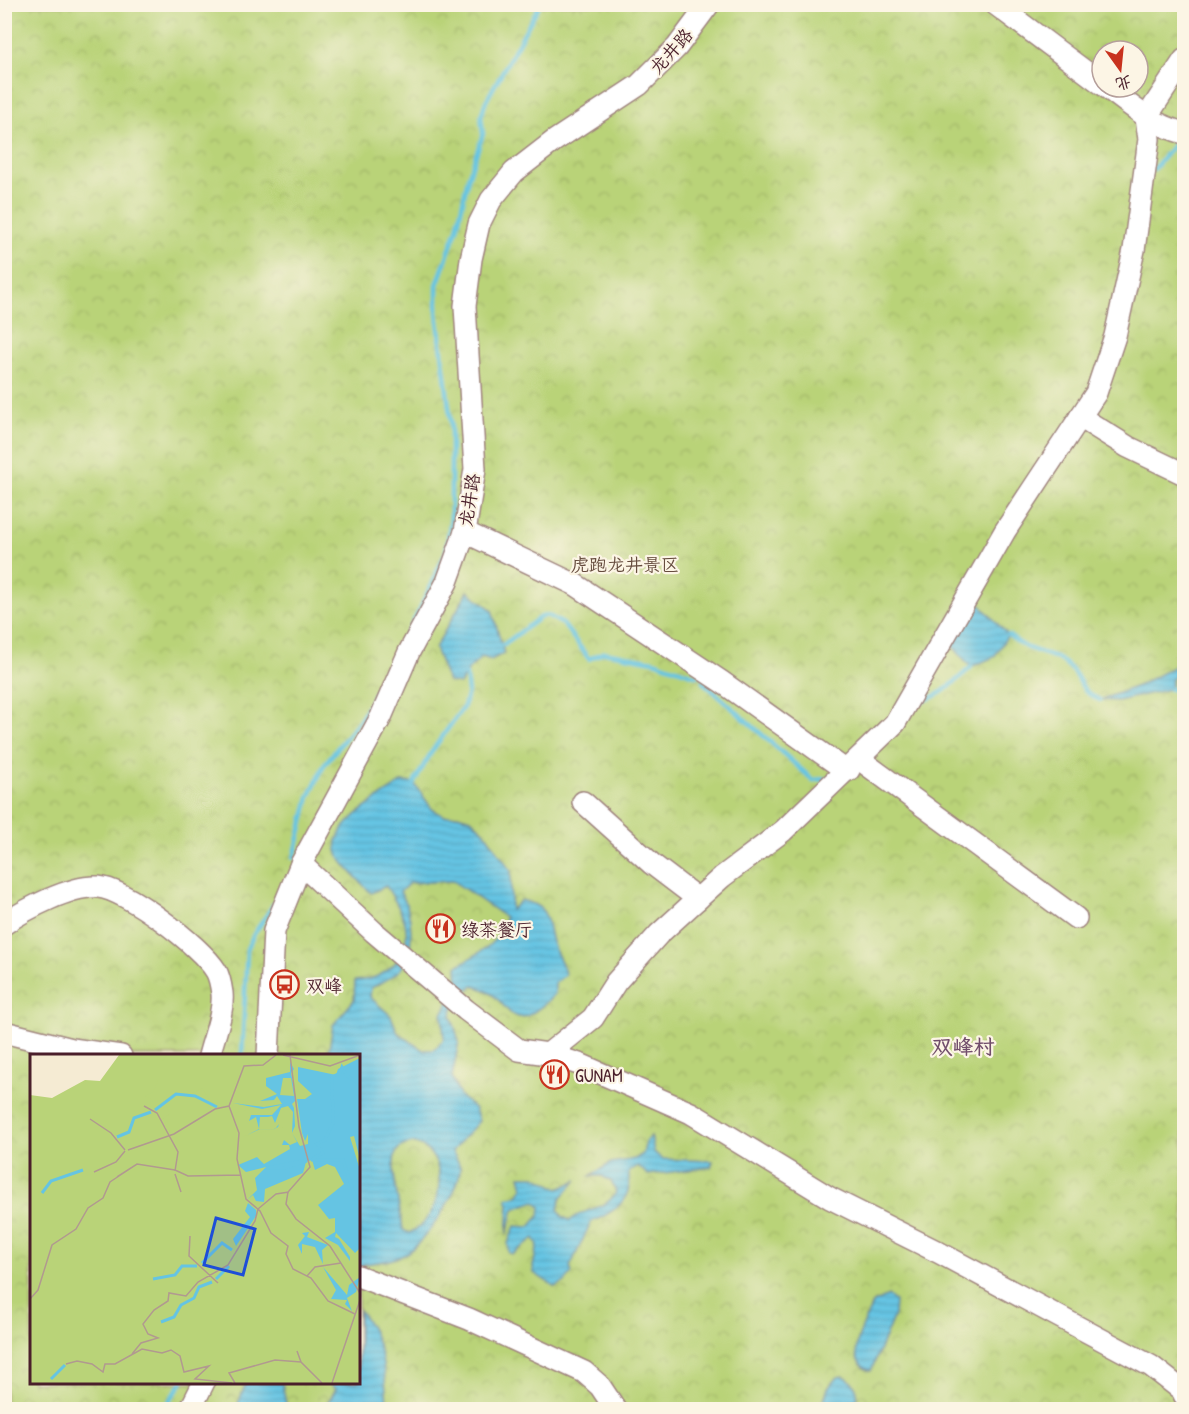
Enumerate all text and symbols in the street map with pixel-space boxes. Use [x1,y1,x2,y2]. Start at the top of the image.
street label: 龙井路 [644,23,698,79]
north arrow [1090,39,1150,99]
text: 北 [1113,71,1134,96]
street label: 龙井路 [452,471,486,529]
park label: 虎跑龙井景区 [571,552,679,577]
restaurant icon: 绿茶餐厅 [424,913,456,945]
place label: 绿茶餐厅 [461,917,533,942]
bus stop icon: 双峰 [269,969,301,1001]
place label: 双峰 [306,973,342,998]
district label: 双峰村 [932,1032,995,1061]
inset map [30,1054,360,1384]
restaurant icon: GUNAM [538,1059,570,1091]
place label: GUNAM [575,1063,623,1088]

